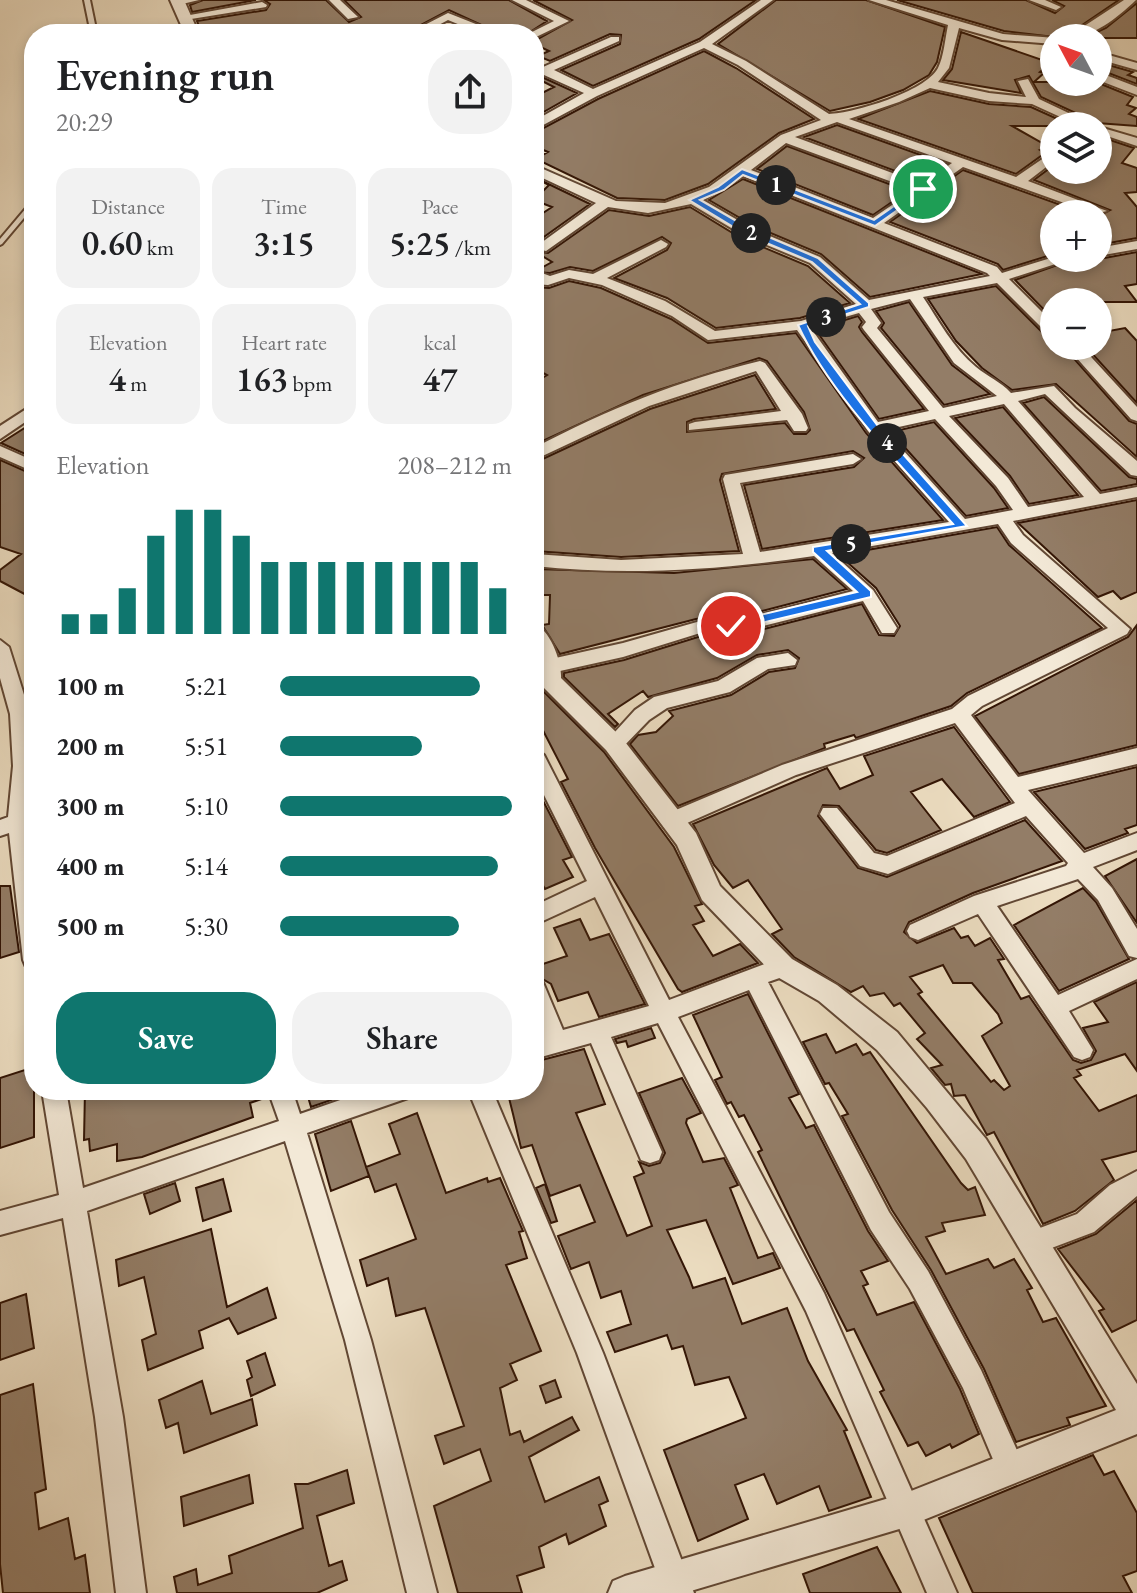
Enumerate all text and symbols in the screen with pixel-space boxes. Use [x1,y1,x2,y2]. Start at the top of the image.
north arrow [1040,24,1112,96]
map controls [1040,24,1112,360]
text: Evening run [56,46,275,103]
button: share [428,50,512,134]
text: 20:29 [56,105,112,139]
button: layers [1040,112,1112,184]
pin [889,155,957,223]
pin: 1 [756,165,796,205]
icon: arrive [901,167,945,211]
text: 1 [770,170,782,199]
text: Distance [91,192,165,221]
text: Time [261,192,307,221]
text: Pace [422,192,458,221]
button: + [1040,200,1112,272]
pin: 2 [731,213,771,253]
text: 2 [745,218,757,247]
text: 0.60 [82,221,142,265]
text: 3:15 [253,221,315,265]
text: 5:25 [389,221,450,265]
text: km [142,233,174,262]
text: /km [450,233,491,262]
button: − [1040,288,1112,360]
pin: 3 [806,297,846,337]
text: 3 [820,302,832,331]
text: Elevation [88,328,168,357]
text: Heart rate [241,328,327,357]
text: kcal [423,328,457,357]
text: 4 [109,357,126,401]
text: 163 [236,357,288,401]
text: 47 [423,357,457,401]
text: m [126,369,147,398]
text: bpm [288,369,332,398]
pin: 4 [867,423,907,463]
text: 4 [881,428,893,457]
text: Elevation [56,448,150,482]
text: 208–212 m [397,448,512,482]
pin: 5 [831,524,871,564]
text: 5 [845,529,857,558]
pin [697,592,765,660]
icon: check [709,604,753,648]
text: 100 m [56,669,124,703]
text: 5:21 [184,669,228,703]
text: 200 m [56,729,124,763]
text: 5:51 [184,729,228,763]
text: 300 m [56,789,124,823]
text: 5:10 [184,789,228,823]
text: 400 m [56,849,124,883]
text: 5:14 [184,849,228,883]
text: 500 m [56,909,124,943]
text: 5:30 [184,909,228,943]
button: Save [56,992,276,1084]
button: Share [292,992,512,1084]

